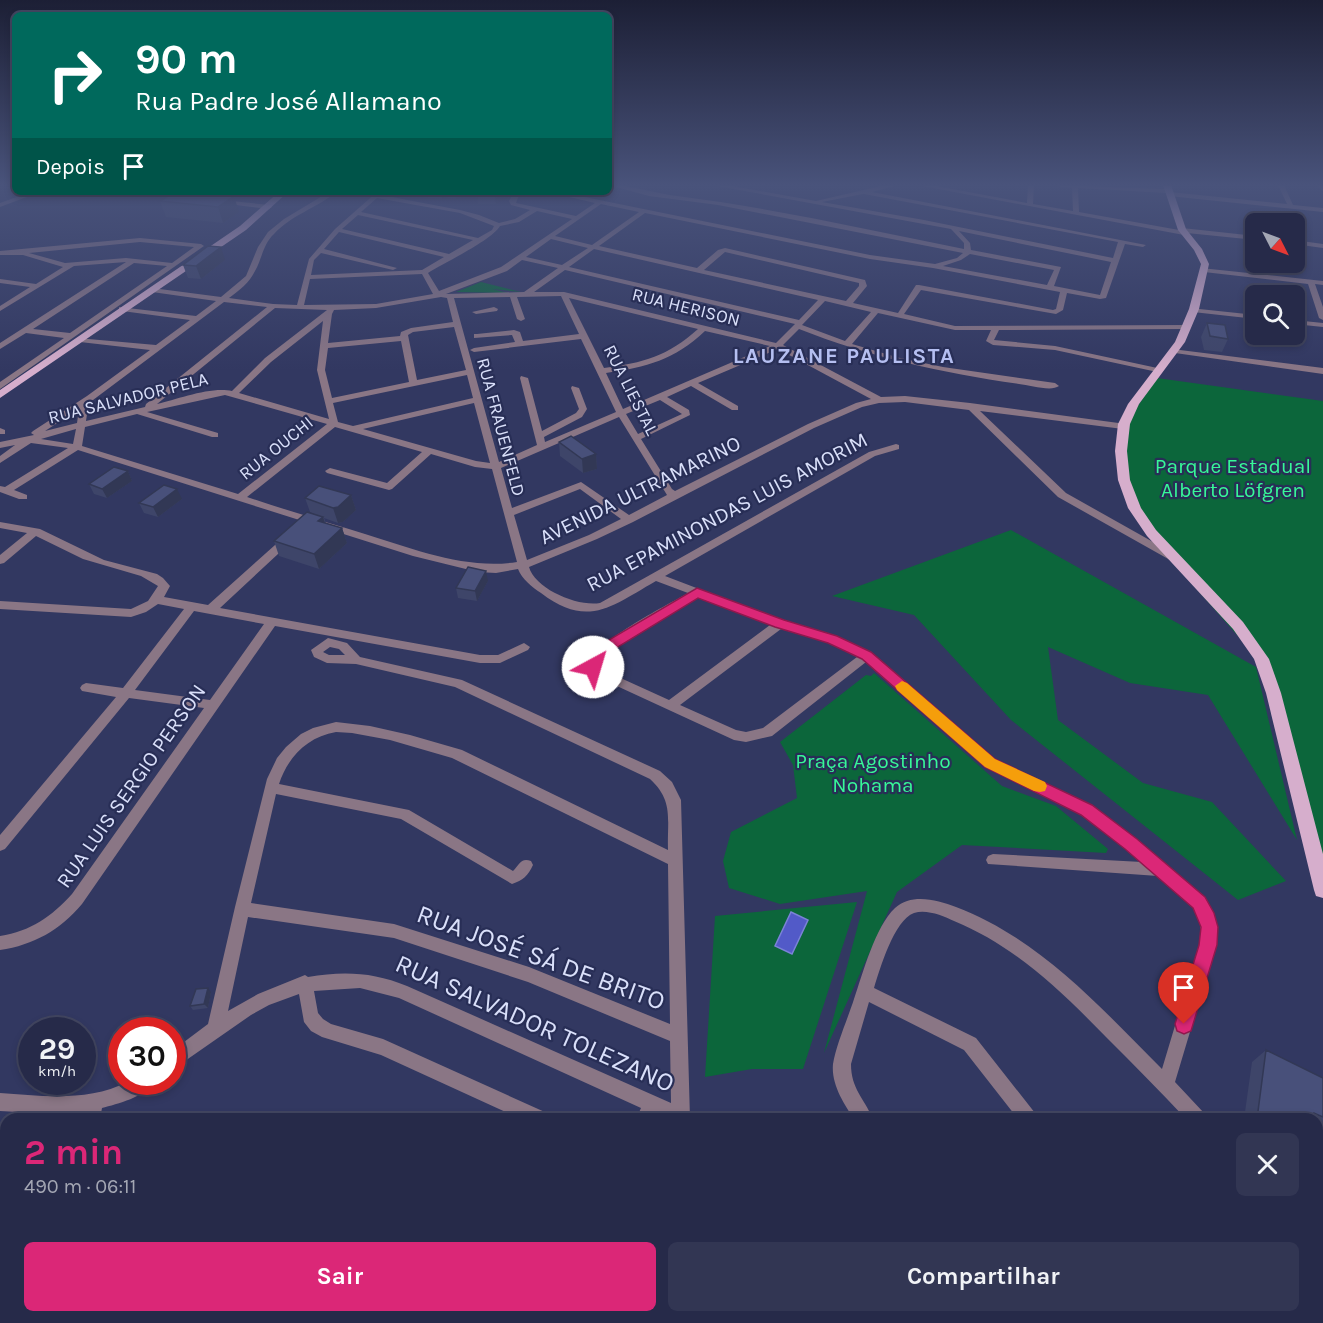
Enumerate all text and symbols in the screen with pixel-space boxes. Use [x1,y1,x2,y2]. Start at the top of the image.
text: 90 m [135,34,238,84]
icon: right [36,36,114,114]
text: Rua Padre José Allamano [135,85,442,117]
icon: arrive [117,150,150,183]
text: Depois [36,154,105,180]
north arrow [1245,213,1305,273]
map controls [1245,213,1305,345]
street label: RUA HERISON [630,283,742,331]
button: search [1245,285,1305,345]
street label: RUA LIESTAL [599,341,664,440]
district label: LAUZANE PAULISTA [733,343,955,369]
street label: RUA FRAUENFELD [472,355,530,499]
street label: RUA SALVADOR PELA [46,368,210,428]
street label: RUA OUCHI [235,411,317,485]
street label: RUA EPAMINONDAS LUIS AMORIM [582,427,872,597]
street label: AVENIDA ULTRAMARINO [536,431,744,549]
park label: Parque Estadual Alberto Löfgren [1155,454,1311,502]
position arrow [561,635,625,699]
street label: RUA LUIS SERGIO PERSON [51,680,211,892]
park label: Praça Agostinho Nohama [795,749,951,797]
street label: RUA JOSÉ SÁ DE BRITO [413,897,669,1017]
street label: RUA SALVADOR TOLEZANO [391,948,679,1099]
pin [1158,962,1209,1024]
icon: arrive [1167,971,1200,1004]
speed limit sign: 30 [108,1017,186,1095]
text: 29 [39,1031,75,1067]
text: km/h [38,1062,76,1080]
text: 2 min [24,1131,123,1173]
button: close [1236,1133,1299,1196]
text: 490 m · 06:11 [24,1175,136,1198]
button: Sair [24,1242,656,1311]
button: Compartilhar [668,1242,1299,1311]

